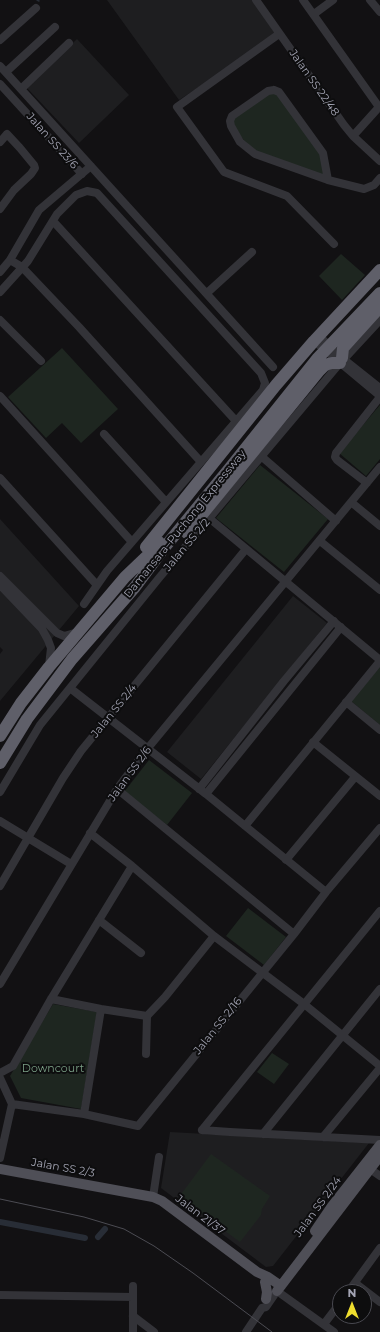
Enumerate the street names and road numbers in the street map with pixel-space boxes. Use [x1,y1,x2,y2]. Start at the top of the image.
street label: Jalan SS 22/48 [286,47,342,119]
street label: Jalan SS 23/6 [23,110,81,172]
street label: Damansara–Puchong Expressway [121,447,249,601]
street label: Jalan SS 2/2 [161,516,213,574]
street label: Jalan SS 2/4 [88,682,140,740]
street label: Jalan SS 2/6 [106,744,154,804]
street label: Jalan SS 2/16 [191,995,245,1057]
street label: Jalan SS 2/3 [30,1156,96,1180]
street label: Jalan SS 2/24 [292,1174,344,1240]
street label: Jalan 21/37 [173,1192,227,1238]

